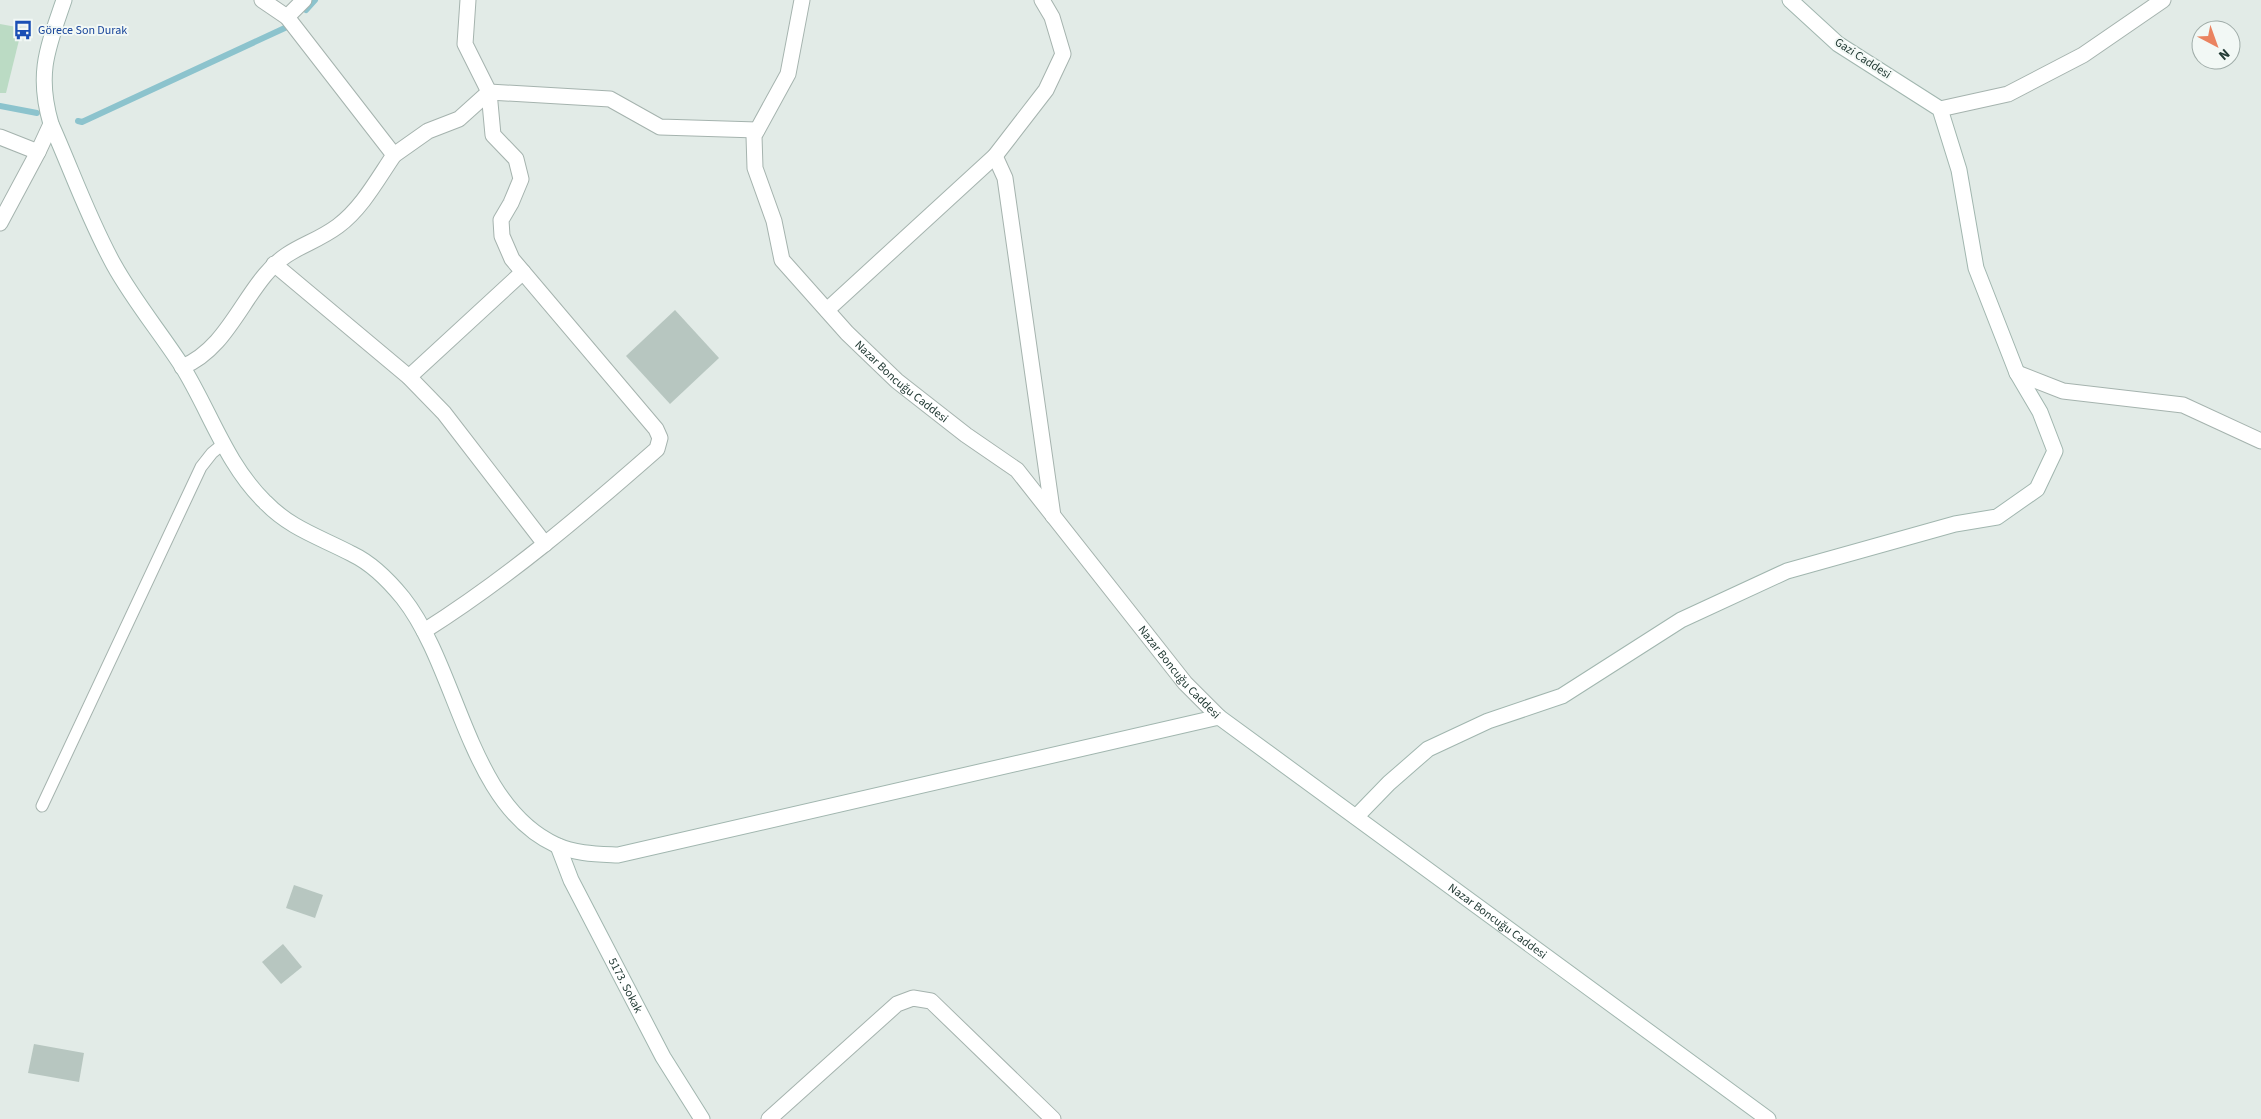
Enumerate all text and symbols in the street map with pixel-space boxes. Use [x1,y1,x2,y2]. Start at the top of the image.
bus stop icon: Görece Son Durak [12,19,34,41]
north arrow [2191,20,2241,70]
place label: Görece Son Durak [38,22,127,39]
street label: Gazi Caddesi [1831,34,1894,83]
text: N [2214,43,2234,65]
street label: Nazar Boncuğu Caddesi [851,337,952,427]
street label: Nazar Boncuğu Caddesi [1134,622,1224,723]
street label: Nazar Boncuğu Caddesi [1444,879,1550,963]
street label: 5173. Sokak [604,955,647,1016]

